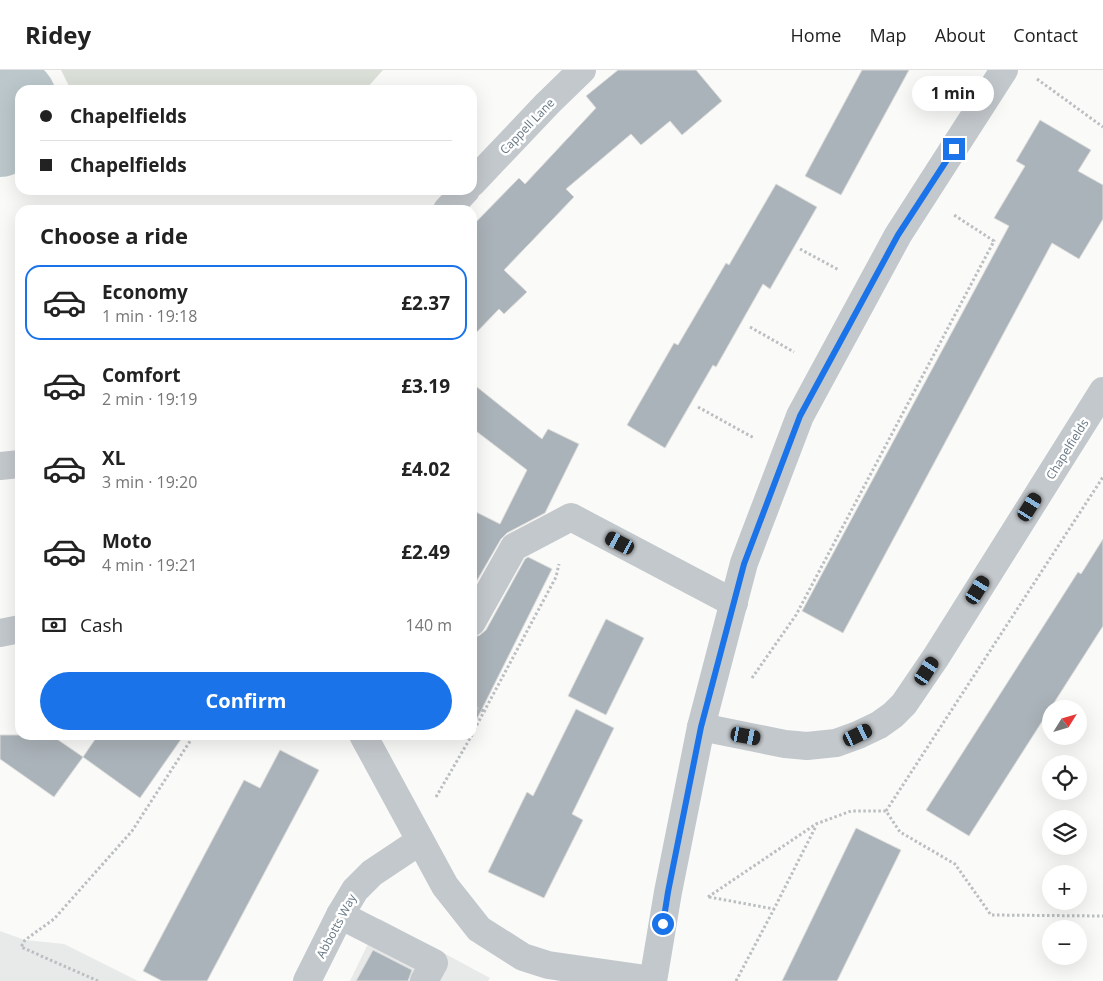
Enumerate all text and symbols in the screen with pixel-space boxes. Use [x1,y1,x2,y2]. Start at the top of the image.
text: Ridey [25,18,91,51]
text: Home [791,23,841,47]
text: Map [869,23,907,47]
text: About [935,23,985,47]
text: Contact [1013,23,1078,47]
callout: 1 min [913,77,995,112]
text: 1 min [931,82,975,104]
street label: Cappell Lane [496,94,558,158]
text: Chapelfields [70,103,187,129]
route end [943,138,965,160]
text: Chapelfields [70,152,187,178]
text: Choose a ride [40,220,188,250]
text: Economy [102,279,188,305]
icon: car [42,280,87,325]
text: £2.37 [401,290,450,316]
text: 1 min · 19:18 [102,305,197,327]
text: Comfort [102,362,181,388]
icon: car [42,363,87,408]
text: £3.19 [401,373,450,399]
text: 2 min · 19:19 [102,388,197,410]
street label: Chapelfields [1042,415,1093,483]
text: XL [102,445,125,471]
icon: car [42,446,87,491]
text: £4.02 [401,456,450,482]
text: 3 min · 19:20 [102,471,197,493]
car [1015,490,1044,524]
text: Moto [102,528,152,554]
icon: car [42,529,87,574]
car [603,529,636,557]
text: £2.49 [401,539,450,565]
text: 4 min · 19:21 [102,554,197,576]
car [963,573,992,607]
icon: cash [40,611,68,639]
text: Cash [80,612,123,638]
text: 140 m [406,614,452,636]
car [912,654,941,688]
button: Confirm [40,672,452,730]
north arrow [1042,700,1088,745]
map controls [1042,700,1087,965]
car [841,722,874,748]
car [729,726,762,746]
button: locate [1042,755,1087,800]
button: layers [1042,810,1087,855]
button: + [1042,865,1087,910]
street label: Abbotts Way [312,890,361,961]
route start [652,913,674,935]
button: − [1042,920,1087,965]

